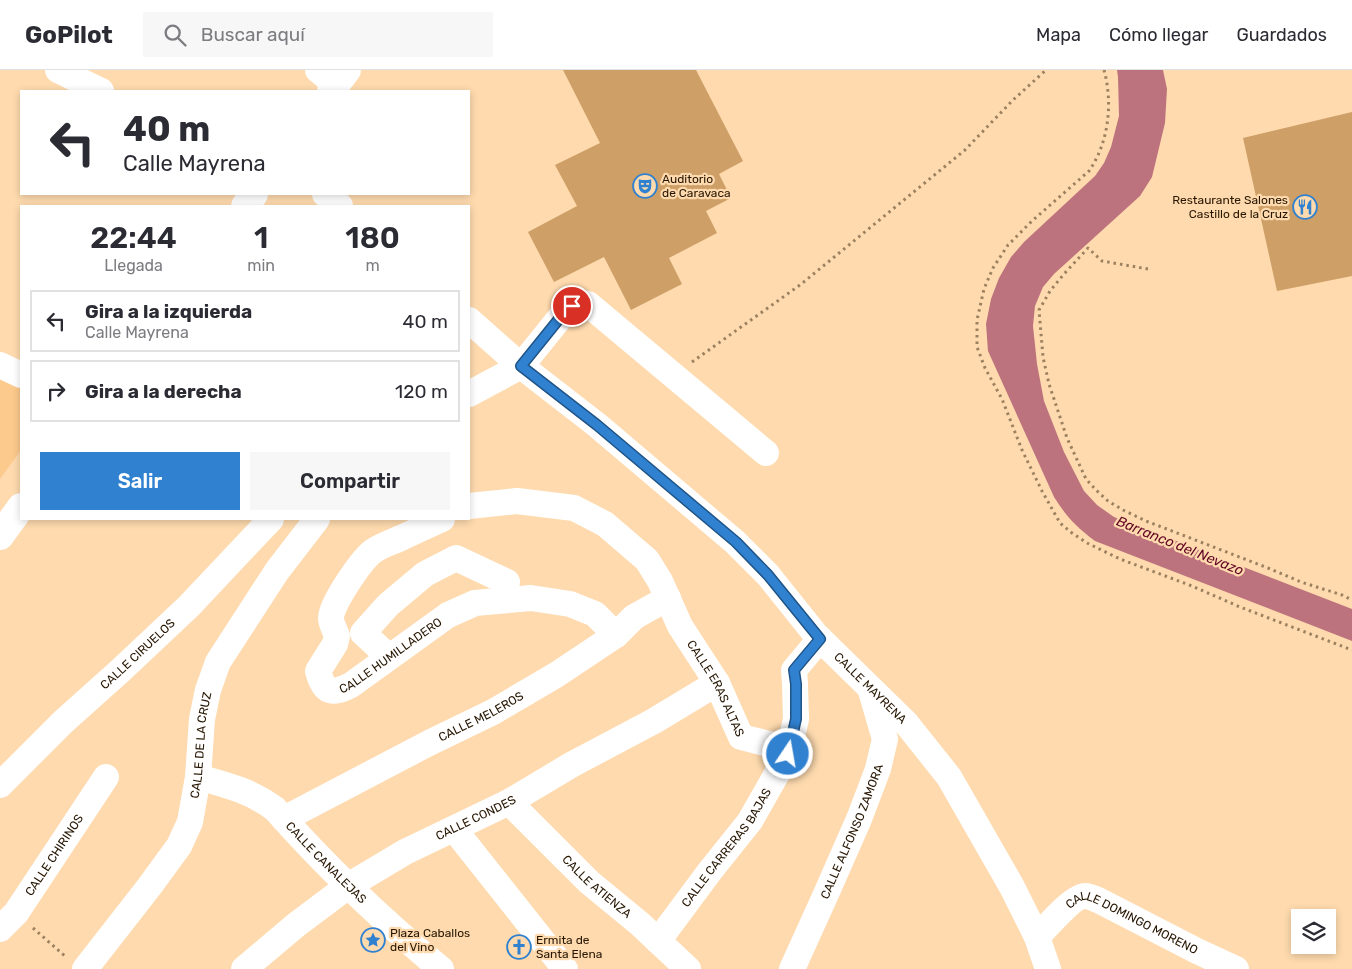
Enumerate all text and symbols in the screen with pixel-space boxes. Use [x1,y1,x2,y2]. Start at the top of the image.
search box [143,12,493,57]
text: GoPilot [25,21,113,49]
icon: search [161,21,189,49]
text: Buscar aquí [201,23,305,46]
text: Mapa [1036,24,1081,46]
text: Cómo llegar [1109,24,1208,46]
text: Guardados [1236,24,1327,46]
text: 40 m [123,108,210,150]
icon: left [40,110,105,175]
text: Calle Mayrena [123,150,266,177]
place label: Auditorio de Caravaca [662,172,731,200]
theatre icon: Auditorio de Caravaca [632,173,658,199]
place label: Restaurante Salones Castillo de la Cruz [1172,193,1288,221]
restaurant icon: Restaurante Salones Castillo de la Cruz [1292,194,1318,220]
text: 22:44 [90,220,177,256]
text: 1 [254,220,268,256]
text: 180 [345,220,400,256]
text: Llegada [104,256,163,275]
text: min [247,256,275,275]
text: m [365,256,380,275]
pin [551,285,593,327]
icon: arrive [558,292,586,320]
text: Gira a la izquierda [85,300,252,323]
icon: left [42,307,70,335]
text: 40 m [403,310,448,333]
text: Calle Mayrena [85,323,189,342]
icon: right [42,377,70,405]
text: Gira a la derecha [85,380,242,403]
text: 120 m [395,380,448,403]
button: Salir [40,452,240,510]
button: Compartir [250,452,450,510]
water label: Barranco del Nevazo [1114,513,1246,579]
street label: CALLE HUMILLADERO [337,615,445,696]
street label: CALLE CIRUELOS [97,616,178,692]
street label: CALLE ERAS ALTAS [684,638,747,739]
street label: CALLE MAYRENA [831,650,909,727]
street label: CALLE MELEROS [436,689,526,744]
street label: CALLE DE LA CRUZ [187,691,214,799]
position arrow [761,727,813,779]
street label: CALLE ALFONSO ZAMORA [818,763,886,901]
street label: CALLE CARRERAS BAJAS [679,786,774,910]
street label: CALLE CONDES [433,793,518,843]
street label: CALLE CHIRINOS [22,812,86,898]
street label: CALLE CANALEJAS [283,819,369,906]
street label: CALLE ATIENZA [559,852,634,921]
street label: CALLE DOMINGO MORENO [1063,889,1200,957]
map controls [1291,909,1336,954]
button: layers [1291,909,1336,954]
place label: Plaza Caballos del Vino [390,926,470,954]
place icon: Plaza Caballos del Vino [360,927,386,953]
place label: Ermita de Santa Elena [536,933,602,961]
church icon: Ermita de Santa Elena [506,934,532,960]

